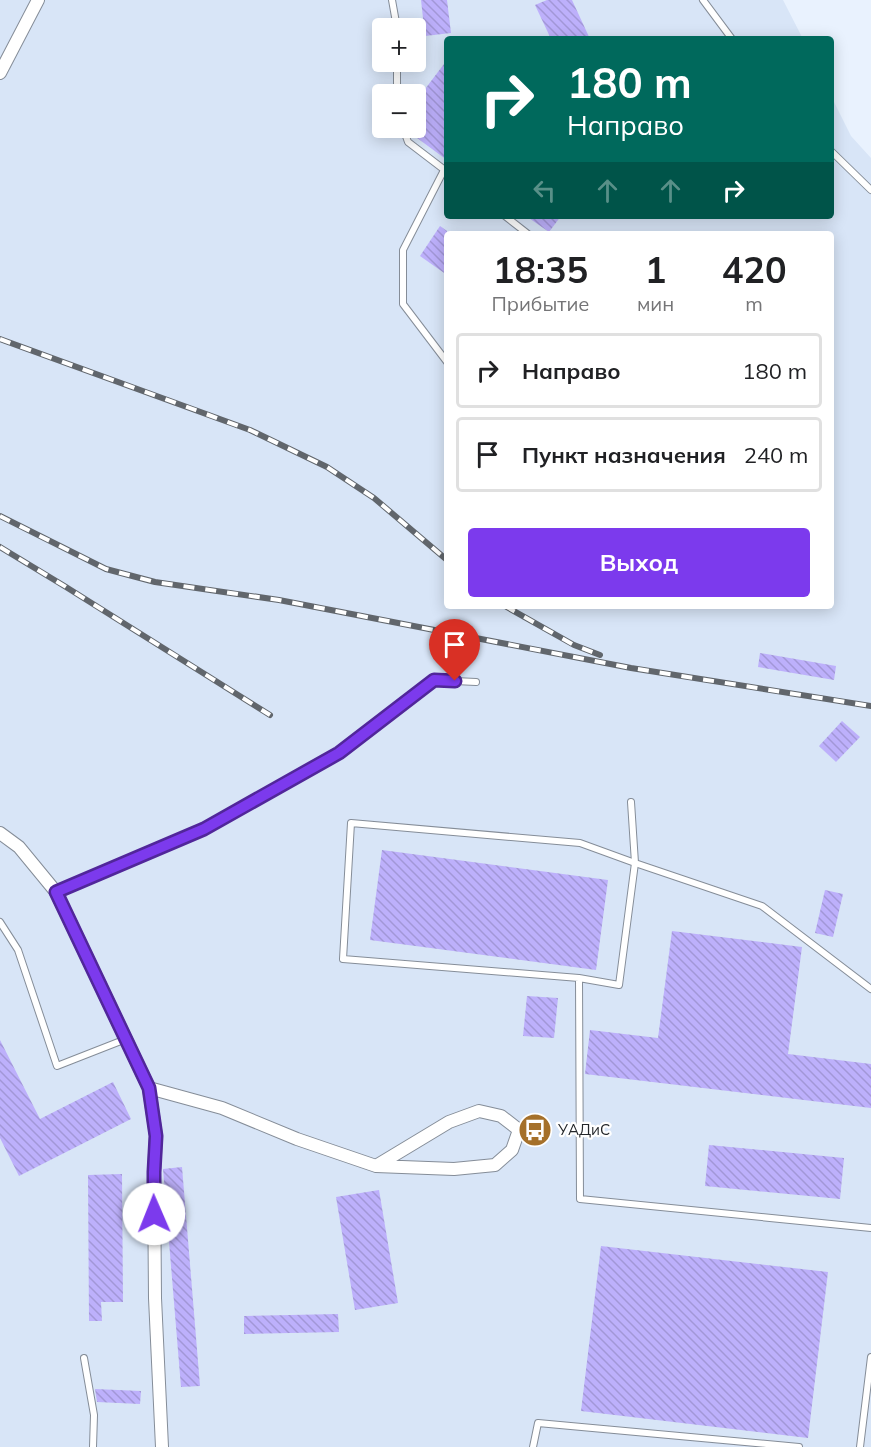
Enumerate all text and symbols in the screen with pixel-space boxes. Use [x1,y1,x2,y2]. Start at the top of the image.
map controls [372,18,426,138]
button: + [372,18,426,72]
text: 180 m [567,56,692,109]
icon: right [468,60,546,138]
button: − [372,84,426,138]
text: Направо [567,108,684,142]
icon: left [528,174,561,207]
icon: ahead [591,174,624,207]
icon: ahead [654,174,687,207]
icon: right [717,174,750,207]
text: 18:35 [493,247,588,292]
text: 1 [645,247,666,292]
text: 420 [722,247,787,292]
text: Прибытие [491,291,589,316]
text: мин [637,291,674,316]
text: m [745,291,763,316]
icon: right [471,354,504,387]
text: Направо [522,357,620,385]
text: 180 m [742,357,807,385]
icon: arrive [471,438,504,471]
text: Пункт назначения [522,441,726,469]
text: 240 m [744,441,808,469]
button: Выход [468,528,810,597]
pin [429,619,480,681]
icon: arrive [438,628,471,661]
bus stop icon: УАДиС [517,1112,553,1148]
place label: УАДиС [557,1120,610,1139]
position arrow [122,1182,186,1246]

